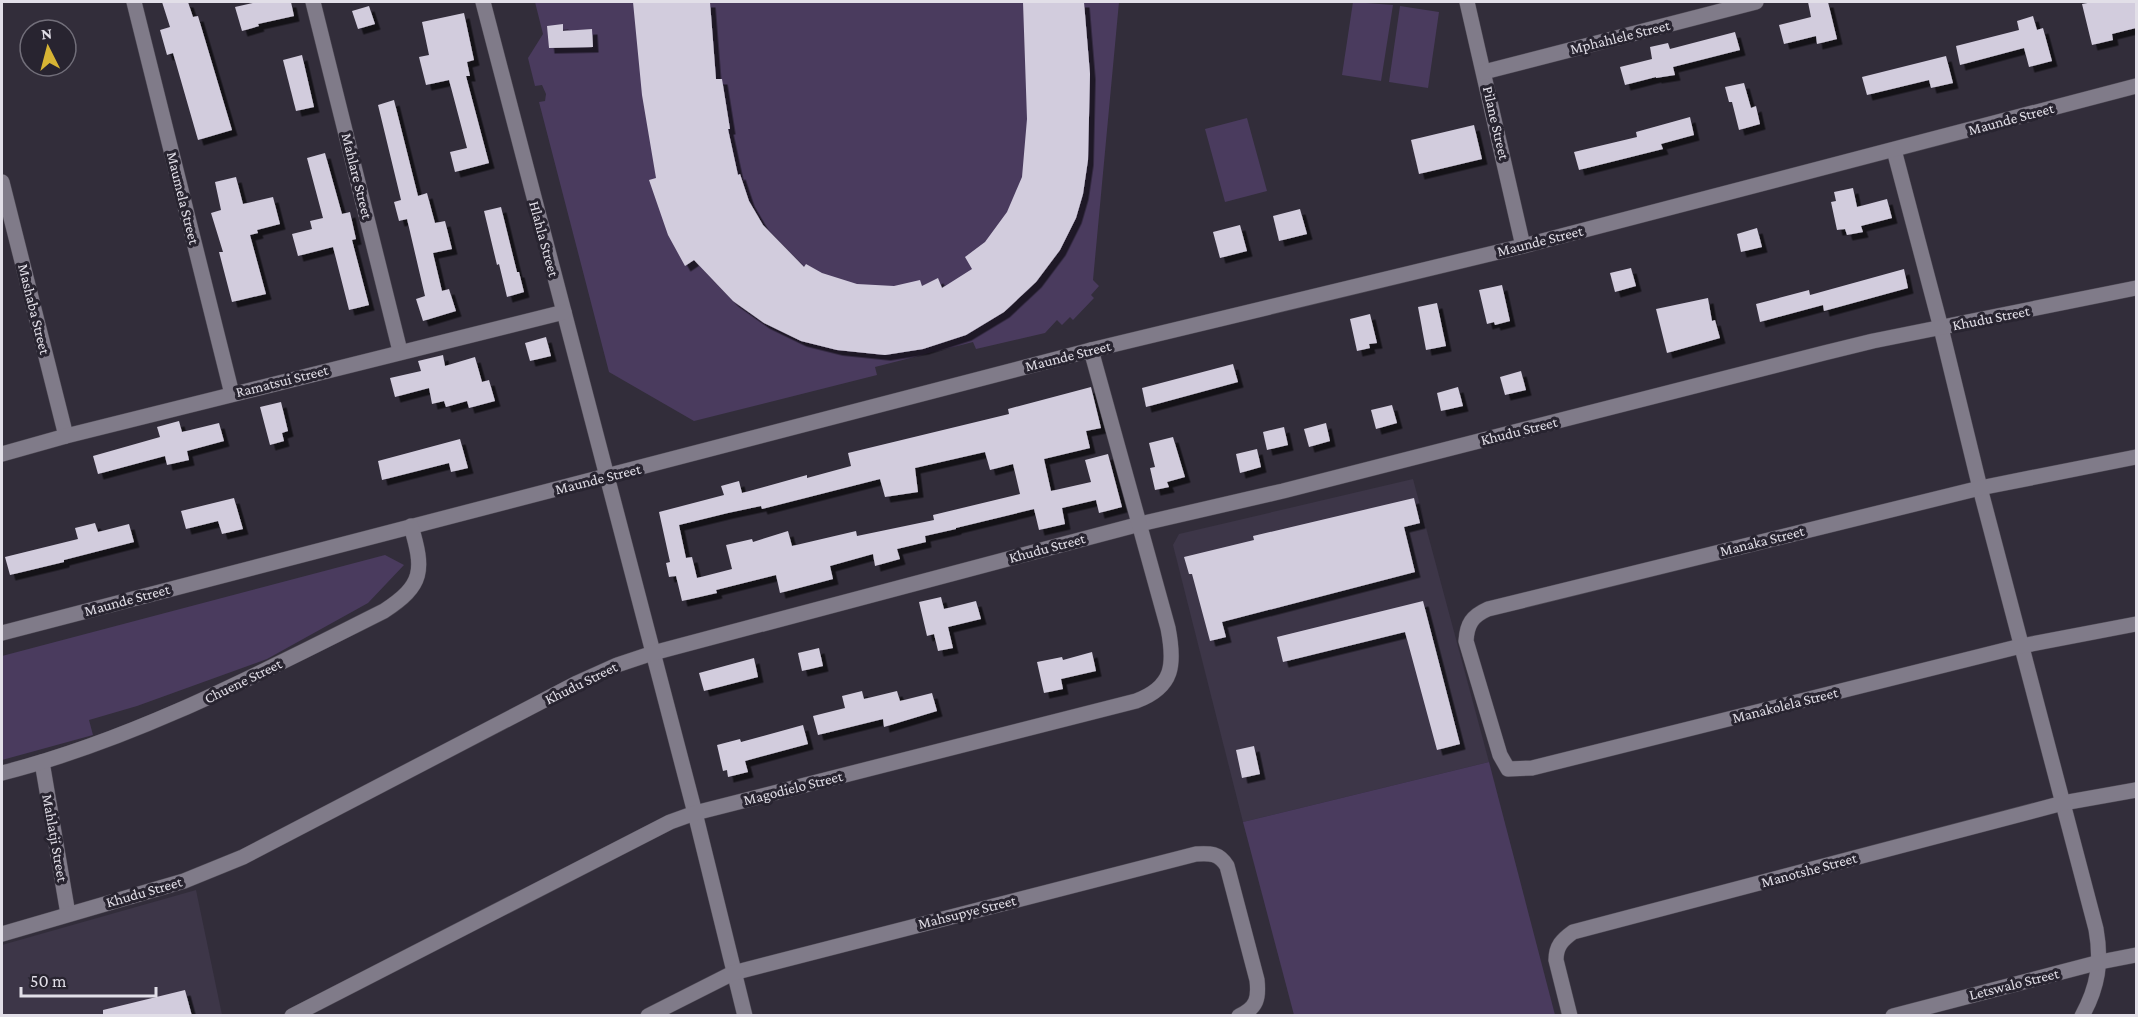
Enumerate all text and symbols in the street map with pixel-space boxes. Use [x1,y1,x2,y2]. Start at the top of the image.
street label: Mphahlele Street [1568,17,1673,58]
north arrow [18,18,78,78]
text: N [40,25,53,43]
street label: Pilane Street [1480,85,1512,162]
street label: Maunde Street [1966,100,2056,138]
street label: Mahlare Street [339,131,376,222]
street label: Maumela Street [164,150,202,247]
street label: Hlahla Street [526,199,562,280]
street label: Maunde Street [1495,222,1586,259]
street label: Mashaba Street [15,262,53,357]
street label: Khudu Street [1951,302,2032,333]
street label: Maunde Street [1023,337,1114,374]
street label: Ramatsui Street [234,362,331,400]
street label: Khudu Street [1479,414,1560,448]
street label: Maunde Street [553,460,644,497]
street label: Manaka Street [1718,523,1807,559]
street label: Khudu Street [1007,530,1088,566]
street label: Maunde Street [82,581,172,619]
street label: Chuene Street [202,655,285,707]
street label: Khudu Street [542,658,621,707]
street label: Manakolela Street [1731,684,1840,726]
street label: Magodielo Street [742,768,846,809]
street label: Mahlatji Street [38,793,71,884]
street label: Manotshe Street [1760,849,1859,890]
street label: Khudu Street [104,873,185,911]
street label: Mahsupye Street [916,892,1019,933]
scale bar [21,960,156,998]
street label: Letswalo Street [1967,965,2062,1003]
text: 50 m [30,971,67,991]

